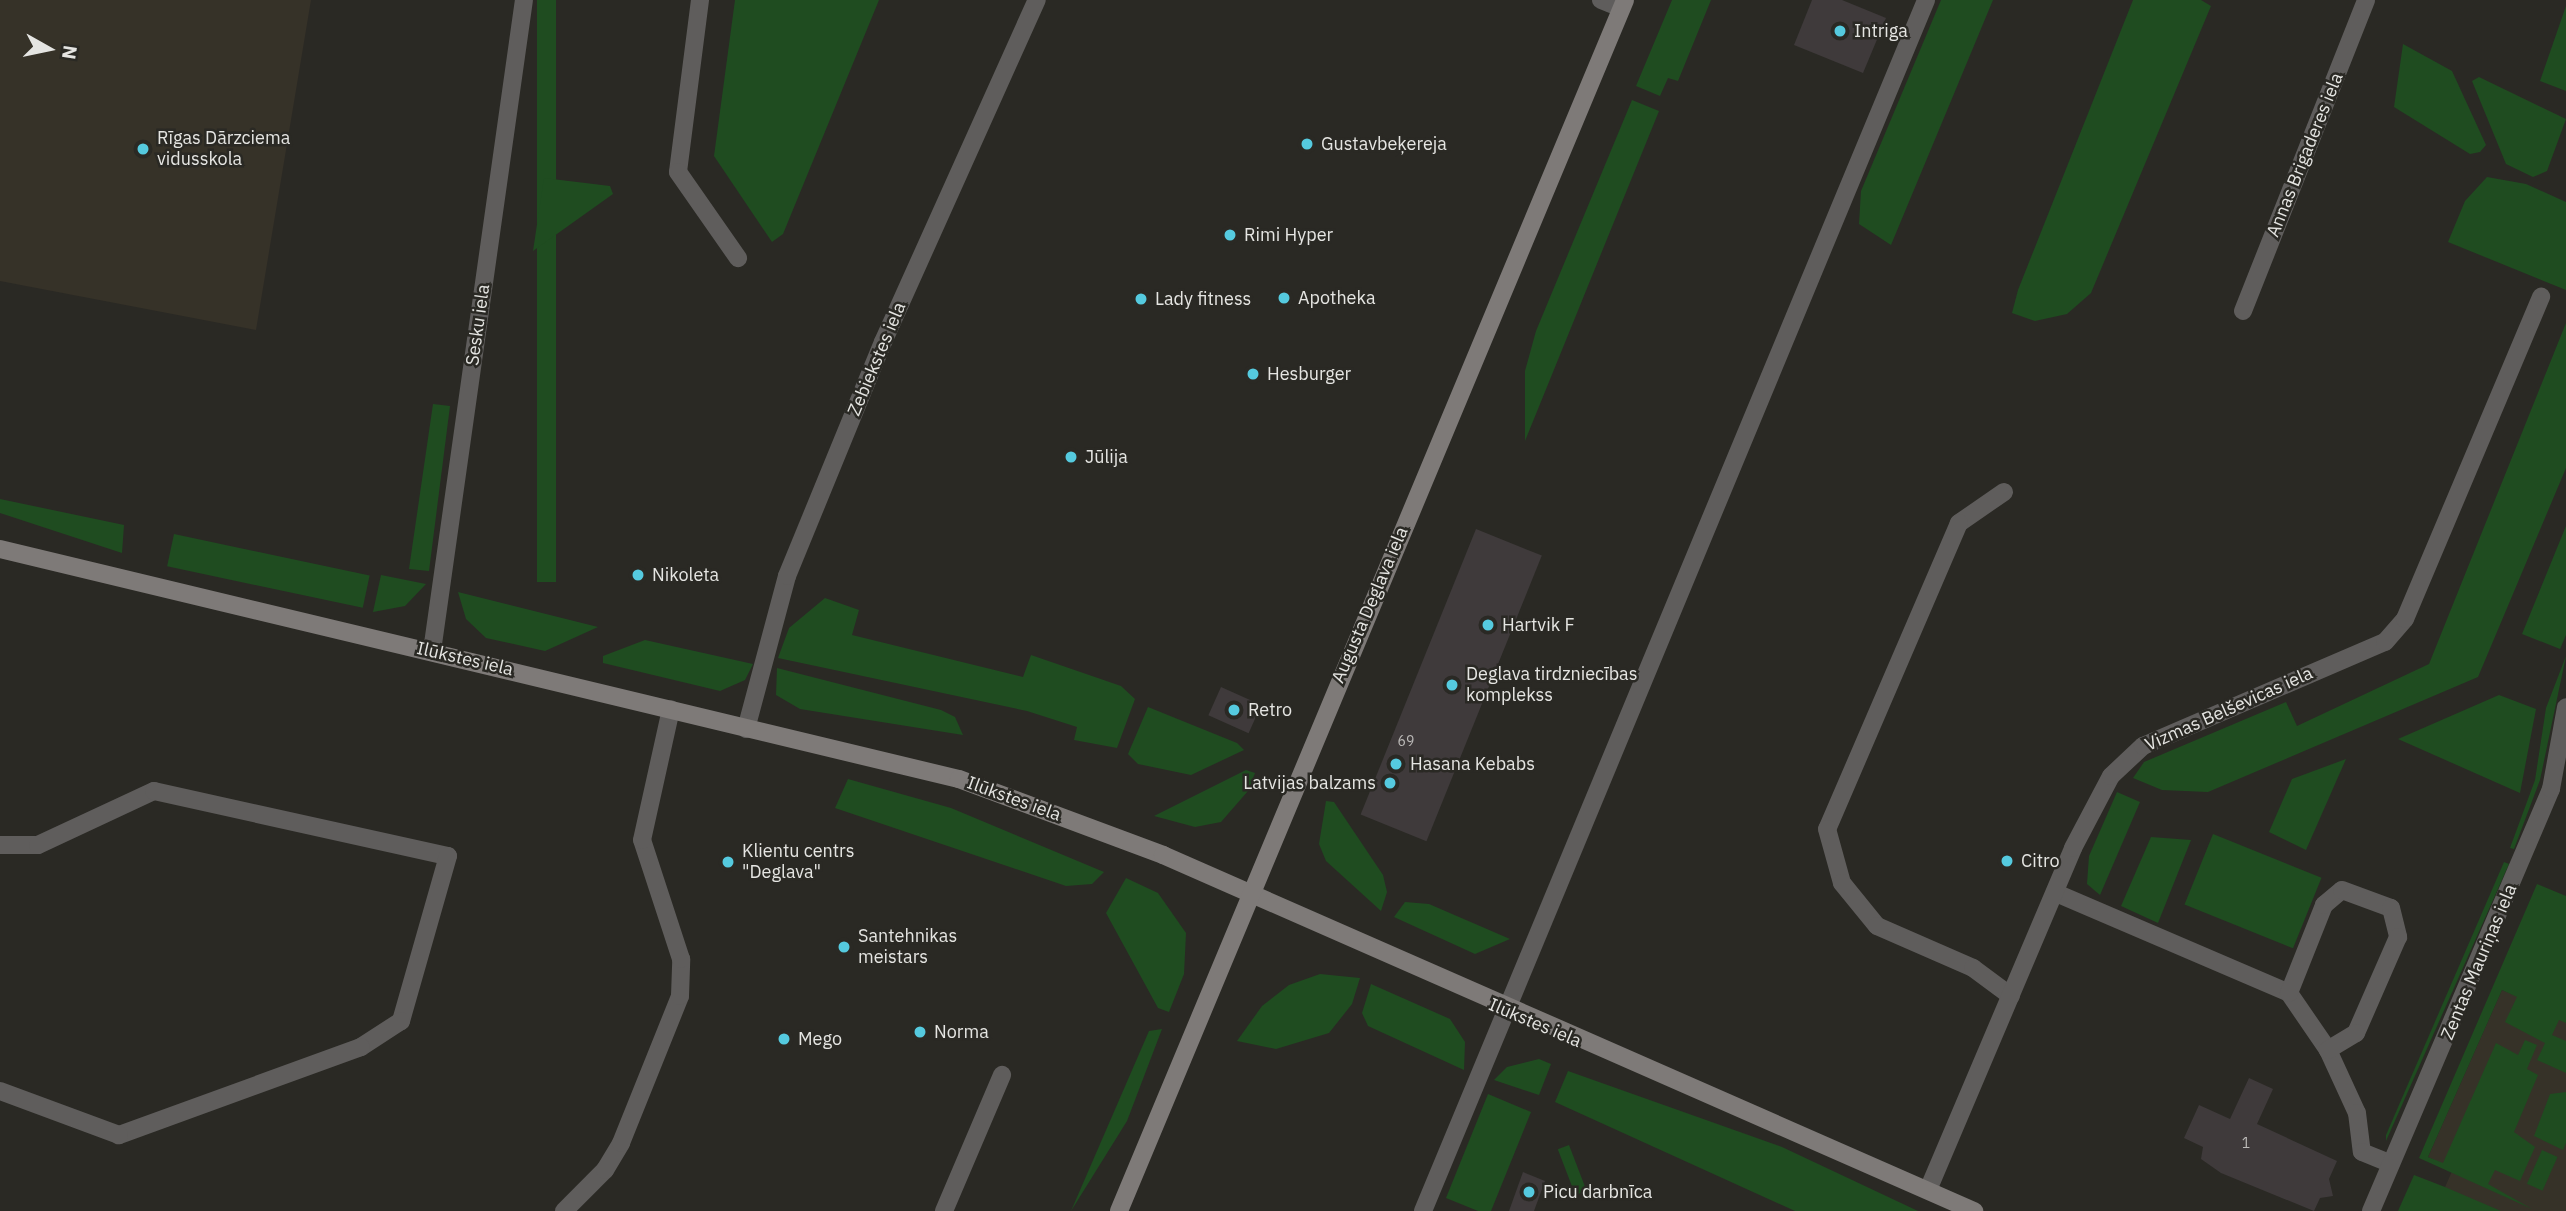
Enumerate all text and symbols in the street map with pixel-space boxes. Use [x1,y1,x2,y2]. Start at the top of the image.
north arrow [14,14,84,84]
place label: Intriga [1854,20,1908,42]
marker: Intriga [1832,23,1848,39]
text: N [57,44,83,61]
street label: Annas Brigaderes iela [2262,70,2348,240]
place label: Rīgas Dārzciema vidusskola [157,128,290,170]
place label: Gustavbeķereja [1321,133,1447,155]
marker: Gustavbeķereja [1299,136,1315,152]
marker: Rīgas Dārzciema vidusskola [135,141,151,157]
place label: Rimi Hyper [1244,224,1333,246]
marker: Rimi Hyper [1222,227,1238,243]
street label: Sesku iela [462,283,494,367]
place label: Apotheka [1298,287,1375,309]
place label: Lady fitness [1155,288,1251,310]
marker: Apotheka [1276,290,1292,306]
marker: Lady fitness [1133,291,1149,307]
street label: Zebiekstes iela [843,299,911,419]
place label: Hesburger [1267,363,1351,385]
marker: Hesburger [1245,366,1261,382]
place label: Jūlija [1085,446,1128,468]
marker: Jūlija [1063,449,1079,465]
street label: Augusta Deglava iela [1327,524,1413,686]
place label: Nikoleta [652,564,719,586]
marker: Nikoleta [630,567,646,583]
place label: Hartvik F [1502,614,1574,636]
marker: Hartvik F [1480,617,1496,633]
street label: Ilūkstes iela [415,637,515,681]
street label: Vizmas Belševicas iela [2142,662,2316,756]
place label: Deglava tirdzniecības komplekss [1466,664,1637,706]
marker: Deglava tirdzniecības komplekss [1444,677,1460,693]
place label: Retro [1248,699,1292,721]
marker: Retro [1226,702,1242,718]
house number: 69 [1398,733,1414,749]
place label: Hasana Kebabs [1410,753,1535,775]
marker: Hasana Kebabs [1388,756,1404,772]
street label: Ilūkstes iela [964,772,1064,826]
place label: Latvijas balzams [1243,772,1376,794]
marker: Latvijas balzams [1382,775,1398,791]
place label: Klientu centrs "Deglava" [742,841,854,884]
place label: Citro [2021,850,2060,872]
marker: Citro [1999,853,2015,869]
marker: Klientu centrs "Deglava" [720,854,736,870]
street label: Zentas Mauriņas iela [2436,881,2522,1043]
place label: Santehnikas meistars [858,926,957,968]
marker: Santehnikas meistars [836,939,852,955]
street label: Ilūkstes iela [1486,994,1584,1052]
place label: Norma [934,1021,989,1043]
marker: Norma [912,1024,928,1040]
place label: Mego [798,1028,842,1050]
marker: Mego [776,1031,792,1047]
house number: 1 [2242,1135,2250,1151]
place label: Picu darbnīca [1543,1181,1652,1203]
marker: Picu darbnīca [1521,1184,1537,1200]

